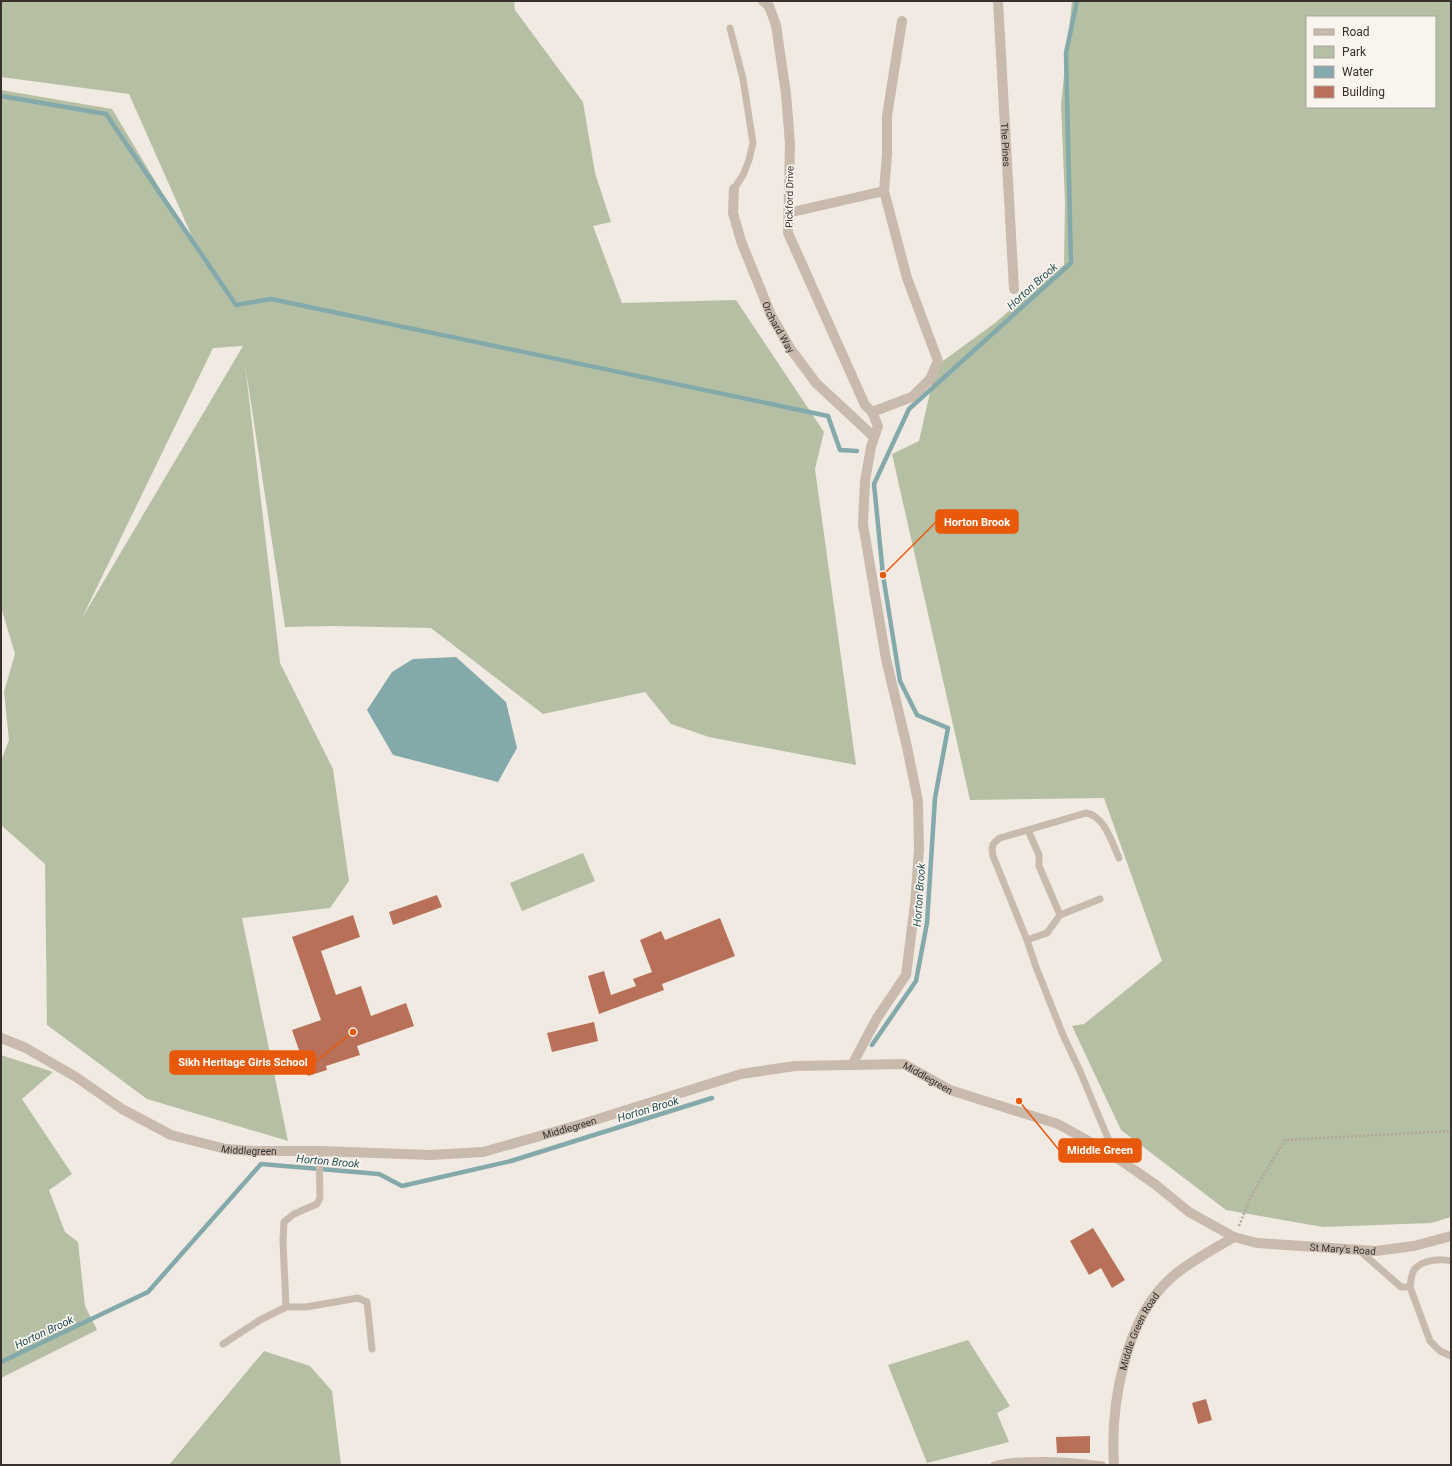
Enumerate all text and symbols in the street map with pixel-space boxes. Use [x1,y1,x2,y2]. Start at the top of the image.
legend [1306,16,1436,108]
text: Road [1342,25,1370,39]
text: Park [1342,45,1367,59]
text: Water [1342,65,1373,79]
text: Building [1342,85,1385,99]
street label: The Pines [999,123,1012,167]
street label: Pickford Drive [783,166,796,228]
water label: Horton Brook [1004,260,1061,312]
street label: Orchard Way [760,300,797,355]
callout: Horton Brook [936,510,1018,533]
text: Horton Brook [944,516,1010,529]
water label: Horton Brook [911,862,928,927]
callout: Sikh Heritage Girls School [170,1051,315,1074]
text: Sikh Heritage Girls School [178,1056,308,1069]
street label: Middlegreen [901,1060,955,1096]
water label: Horton Brook [616,1094,681,1125]
street label: Middlegreen [541,1115,598,1141]
callout: Middle Green [1059,1139,1141,1162]
street label: Middlegreen [220,1143,277,1157]
text: Middle Green [1067,1144,1133,1157]
water label: Horton Brook [296,1152,361,1171]
street label: St Mary's Road [1309,1242,1376,1257]
street label: Middle Green Road [1117,1290,1161,1371]
water label: Horton Brook [13,1313,76,1352]

